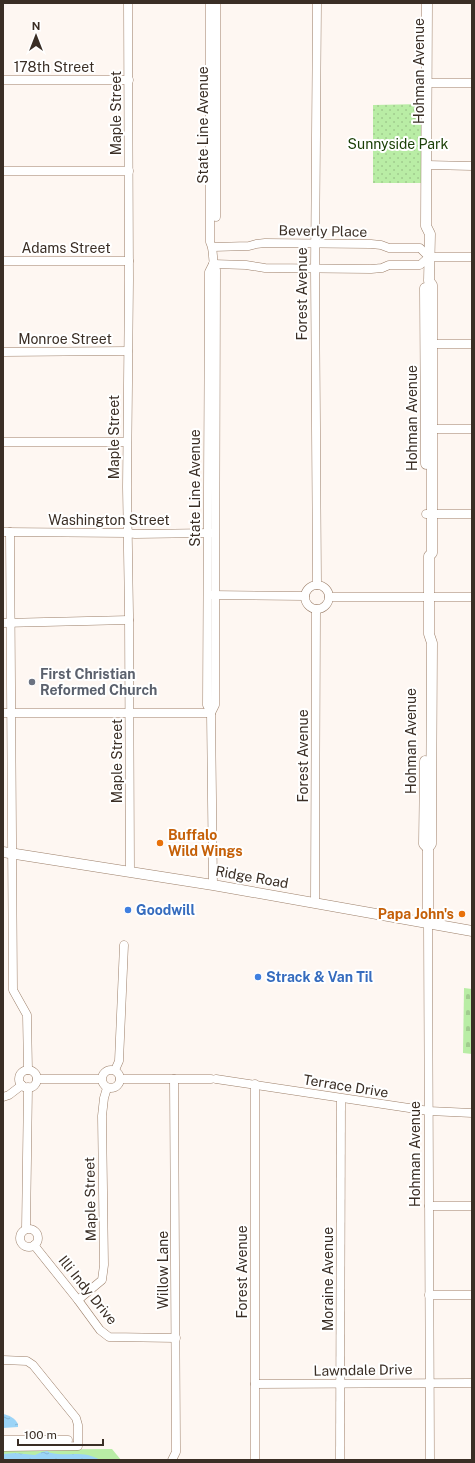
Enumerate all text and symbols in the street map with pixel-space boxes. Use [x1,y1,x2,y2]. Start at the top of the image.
north arrow [16,16,56,56]
street label: Hohman Avenue [411,18,427,124]
text: N [32,20,40,32]
street label: 178th Street [14,59,94,75]
street label: State Line Avenue [195,66,211,184]
street label: Maple Street [108,71,124,155]
park label: Sunnyside Park [348,136,449,152]
street label: Beverly Place [279,222,368,240]
street label: Adams Street [21,240,111,256]
street label: Forest Avenue [294,247,310,341]
street label: Monroe Street [18,331,112,347]
street label: Hohman Avenue [404,365,420,471]
street label: Maple Street [106,395,122,479]
street label: State Line Avenue [187,429,203,547]
street label: Washington Street [48,512,170,528]
place label: First Christian Reformed Church [40,666,157,698]
marker: First Christian Reformed Church [27,677,37,687]
street label: Hohman Avenue [403,688,419,794]
street label: Forest Avenue [295,709,311,803]
street label: Maple Street [109,719,125,803]
place label: Buffalo Wild Wings [168,827,243,859]
marker: Buffalo Wild Wings [155,838,165,848]
street label: Ridge Road [214,863,290,891]
place label: Goodwill [136,902,195,918]
marker: Goodwill [123,905,133,915]
place label: Papa John's [378,906,454,922]
marker: Papa John's [457,909,467,919]
place label: Strack & Van Til [266,969,374,985]
marker: Strack & Van Til [253,972,263,982]
street label: Terrace Drive [302,1071,390,1101]
street label: Hohman Avenue [407,1101,423,1207]
street label: Maple Street [81,1157,99,1241]
street label: Forest Avenue [234,1225,250,1319]
street label: Moraine Avenue [320,1227,336,1331]
street label: Willow Lane [155,1231,171,1309]
street label: Illi Indy Drive [55,1252,121,1328]
street label: Lawndale Drive [313,1361,413,1379]
scale bar [18,1421,103,1447]
text: 100 m [24,1428,57,1442]

